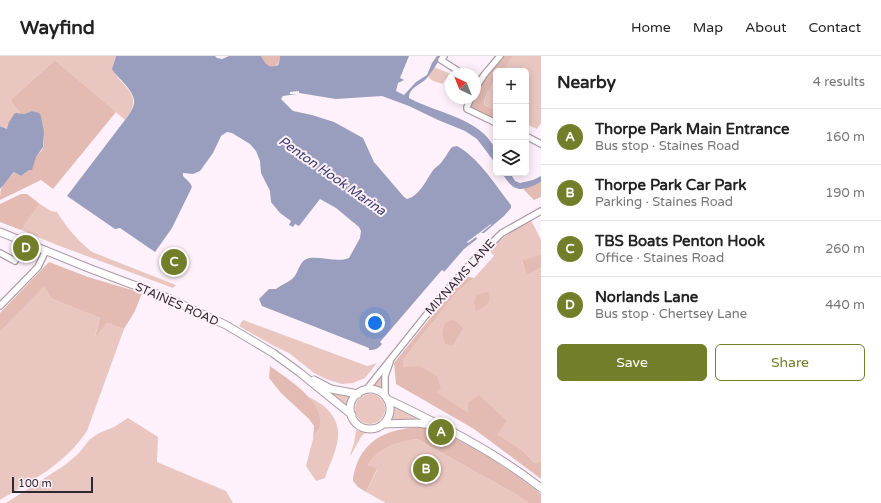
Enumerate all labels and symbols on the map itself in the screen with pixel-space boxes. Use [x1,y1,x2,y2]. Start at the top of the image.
north arrow [445,68,481,104]
water label: Penton Hook Marina [275,133,389,219]
pin: D [13,233,39,263]
street label: MIXNAMS LANE [422,236,498,318]
pin: C [161,247,187,277]
street label: STAINES ROAD [133,279,221,329]
your location [365,313,385,333]
pin: A [428,417,454,447]
pin: B [413,454,439,484]
scale bar [12,475,93,494]

